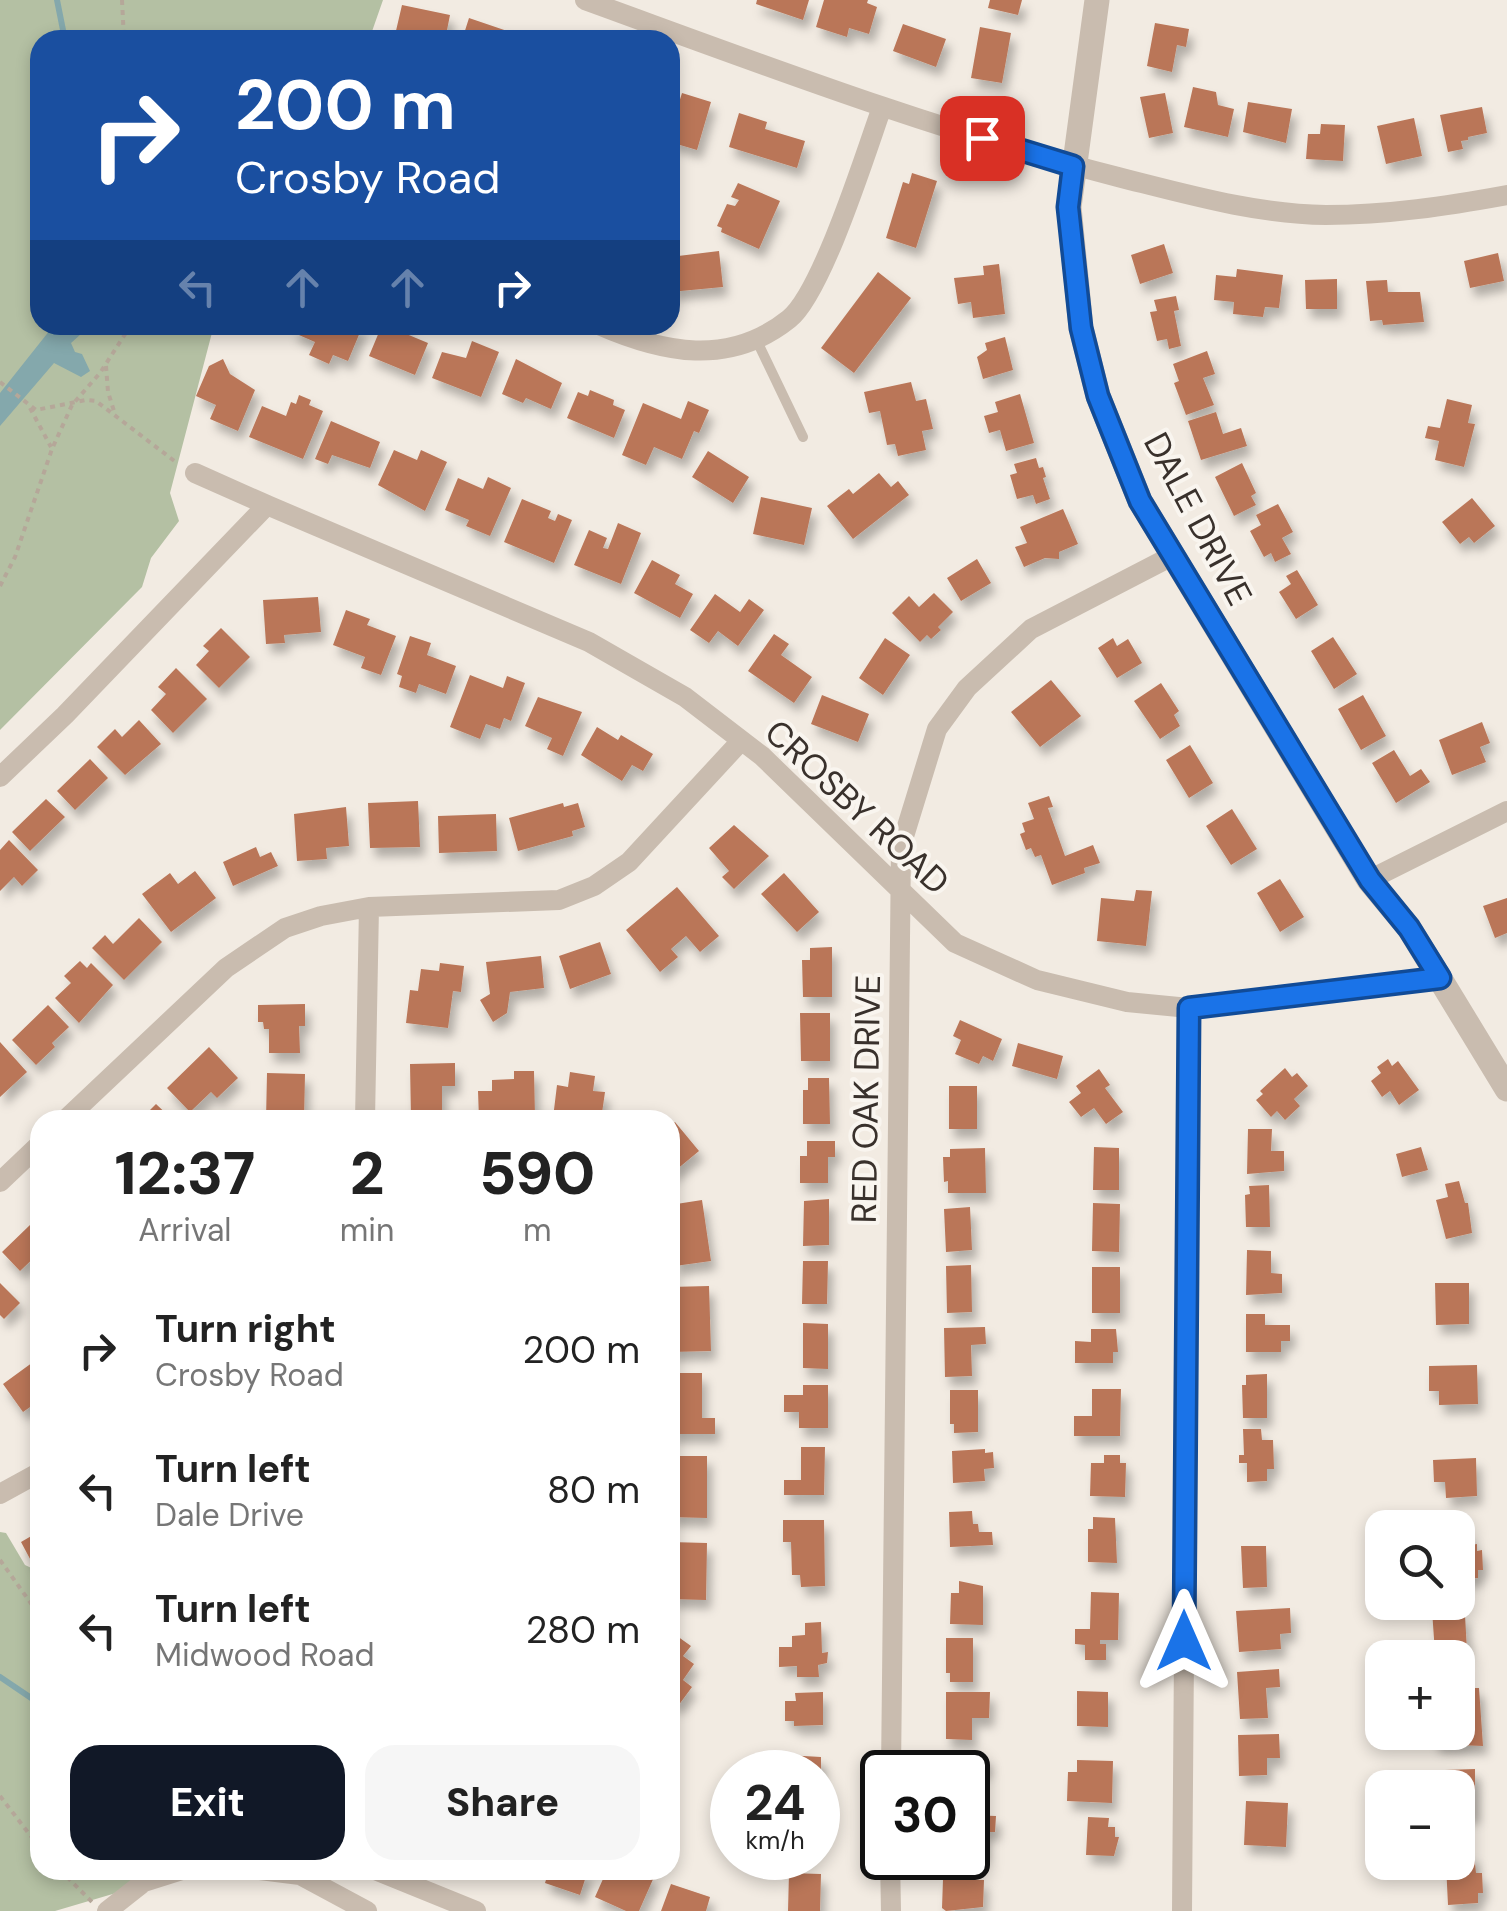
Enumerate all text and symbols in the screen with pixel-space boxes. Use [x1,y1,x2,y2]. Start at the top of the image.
text: 200 m [235,60,456,151]
icon: right [70,70,200,200]
pin [940,96,1025,181]
icon: arrive [955,111,1010,166]
text: Crosby Road [235,148,500,207]
icon: left [170,260,225,315]
icon: ahead [275,260,330,315]
icon: ahead [380,260,435,315]
icon: right [485,260,540,315]
street label: DALE DRIVE [1133,425,1263,613]
street label: CROSBY ROAD [755,710,959,904]
street label: RED OAK DRIVE [841,974,891,1224]
text: 12:37 [115,1134,255,1213]
text: 2 [350,1134,384,1213]
text: 590 [479,1134,595,1213]
text: Arrival [138,1209,231,1251]
text: min [340,1209,394,1251]
text: m [523,1209,551,1251]
text: Turn right [155,1304,336,1354]
icon: right [70,1323,125,1378]
text: 200 m [523,1325,640,1375]
text: Crosby Road [155,1354,344,1396]
text: Turn left [155,1444,311,1494]
icon: left [70,1463,125,1518]
text: 80 m [547,1465,640,1515]
text: Dale Drive [155,1494,304,1536]
map controls [1365,1510,1475,1880]
button: search [1365,1510,1475,1620]
text: Turn left [155,1584,311,1634]
position arrow [1132,1589,1236,1693]
icon: left [70,1603,125,1658]
text: 280 m [526,1605,640,1655]
text: Midwood Road [155,1634,375,1676]
button: + [1365,1640,1475,1750]
button: Exit [70,1745,345,1860]
button: Share [365,1745,640,1860]
speed limit sign: 30 [860,1750,990,1880]
text: 24 [745,1770,806,1836]
button: − [1365,1770,1475,1880]
text: km/h [745,1824,805,1857]

